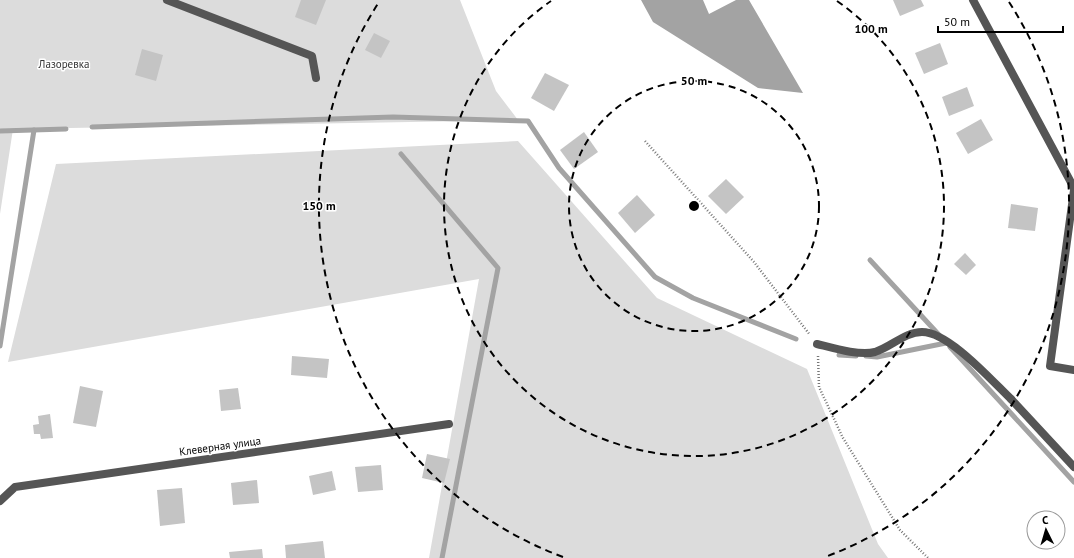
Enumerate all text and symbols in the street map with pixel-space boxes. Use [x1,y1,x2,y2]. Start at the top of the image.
scale bar [938,8,1063,34]
text: 50 m [944,14,970,29]
text: 100 m [854,21,888,36]
park label: Лазоревка [38,57,89,71]
text: 50 m [681,73,707,88]
text: 150 m [302,198,336,213]
centre of rings [687,199,701,213]
street label: Клеверная улица [178,433,262,459]
north arrow [1026,510,1066,550]
text: С [1041,513,1049,527]

